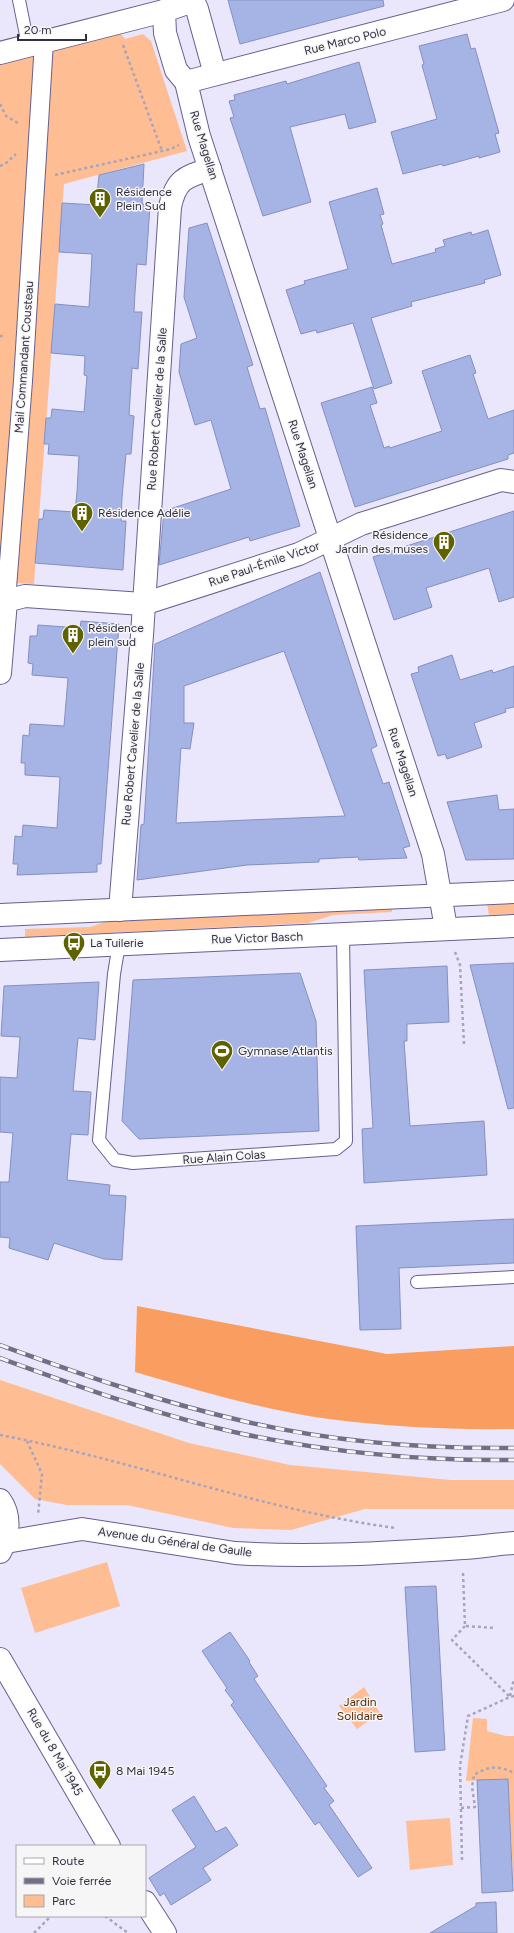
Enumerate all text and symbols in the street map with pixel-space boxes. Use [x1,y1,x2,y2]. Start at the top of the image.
scale bar [18,16,86,42]
text: 20 m [24,23,52,37]
street label: Rue Marco Polo [303,24,387,58]
street label: Rue Magellan [187,109,221,182]
place label: Résidence Plein Sud [116,185,172,213]
building icon: Résidence Plein Sud [87,186,113,219]
street label: Mail Commandant Cousteau [12,280,36,434]
street label: Rue Robert Cavelier de la Salle [144,327,170,491]
street label: Rue Magellan [285,418,321,491]
building icon: Résidence Adélie [69,500,95,533]
place label: Résidence Adélie [98,506,191,520]
place label: Résidence Jardin des muses [335,528,428,556]
building icon: Résidence Jardin des muses [431,529,457,562]
street label: Rue Paul-Émile Victor [207,538,321,590]
place label: Résidence plein sud [88,621,144,649]
building icon: Résidence plein sud [60,622,86,655]
street label: Rue Robert Cavelier de la Salle [119,662,147,826]
street label: Rue Magellan [385,726,421,799]
street label: Rue Victor Basch [211,929,304,947]
bus stop icon: La Tuilerie [61,930,87,963]
place label: La Tuilerie [90,936,144,950]
sports icon: Gymnase Atlantis [209,1038,235,1071]
place label: Gymnase Atlantis [238,1044,333,1058]
street label: Rue Alain Colas [182,1147,266,1167]
street label: Avenue du Général de Gaulle [97,1524,253,1560]
park label: Jardin Solidaire [337,1695,384,1723]
street label: Rue du 8 Mai 1945 [24,1706,86,1798]
bus stop icon: 8 Mai 1945 [87,1758,113,1791]
place label: 8 Mai 1945 [116,1764,175,1778]
legend [16,1845,146,1917]
text: Route [52,1854,85,1868]
text: Voie ferrée [52,1874,112,1888]
text: Parc [52,1894,76,1908]

